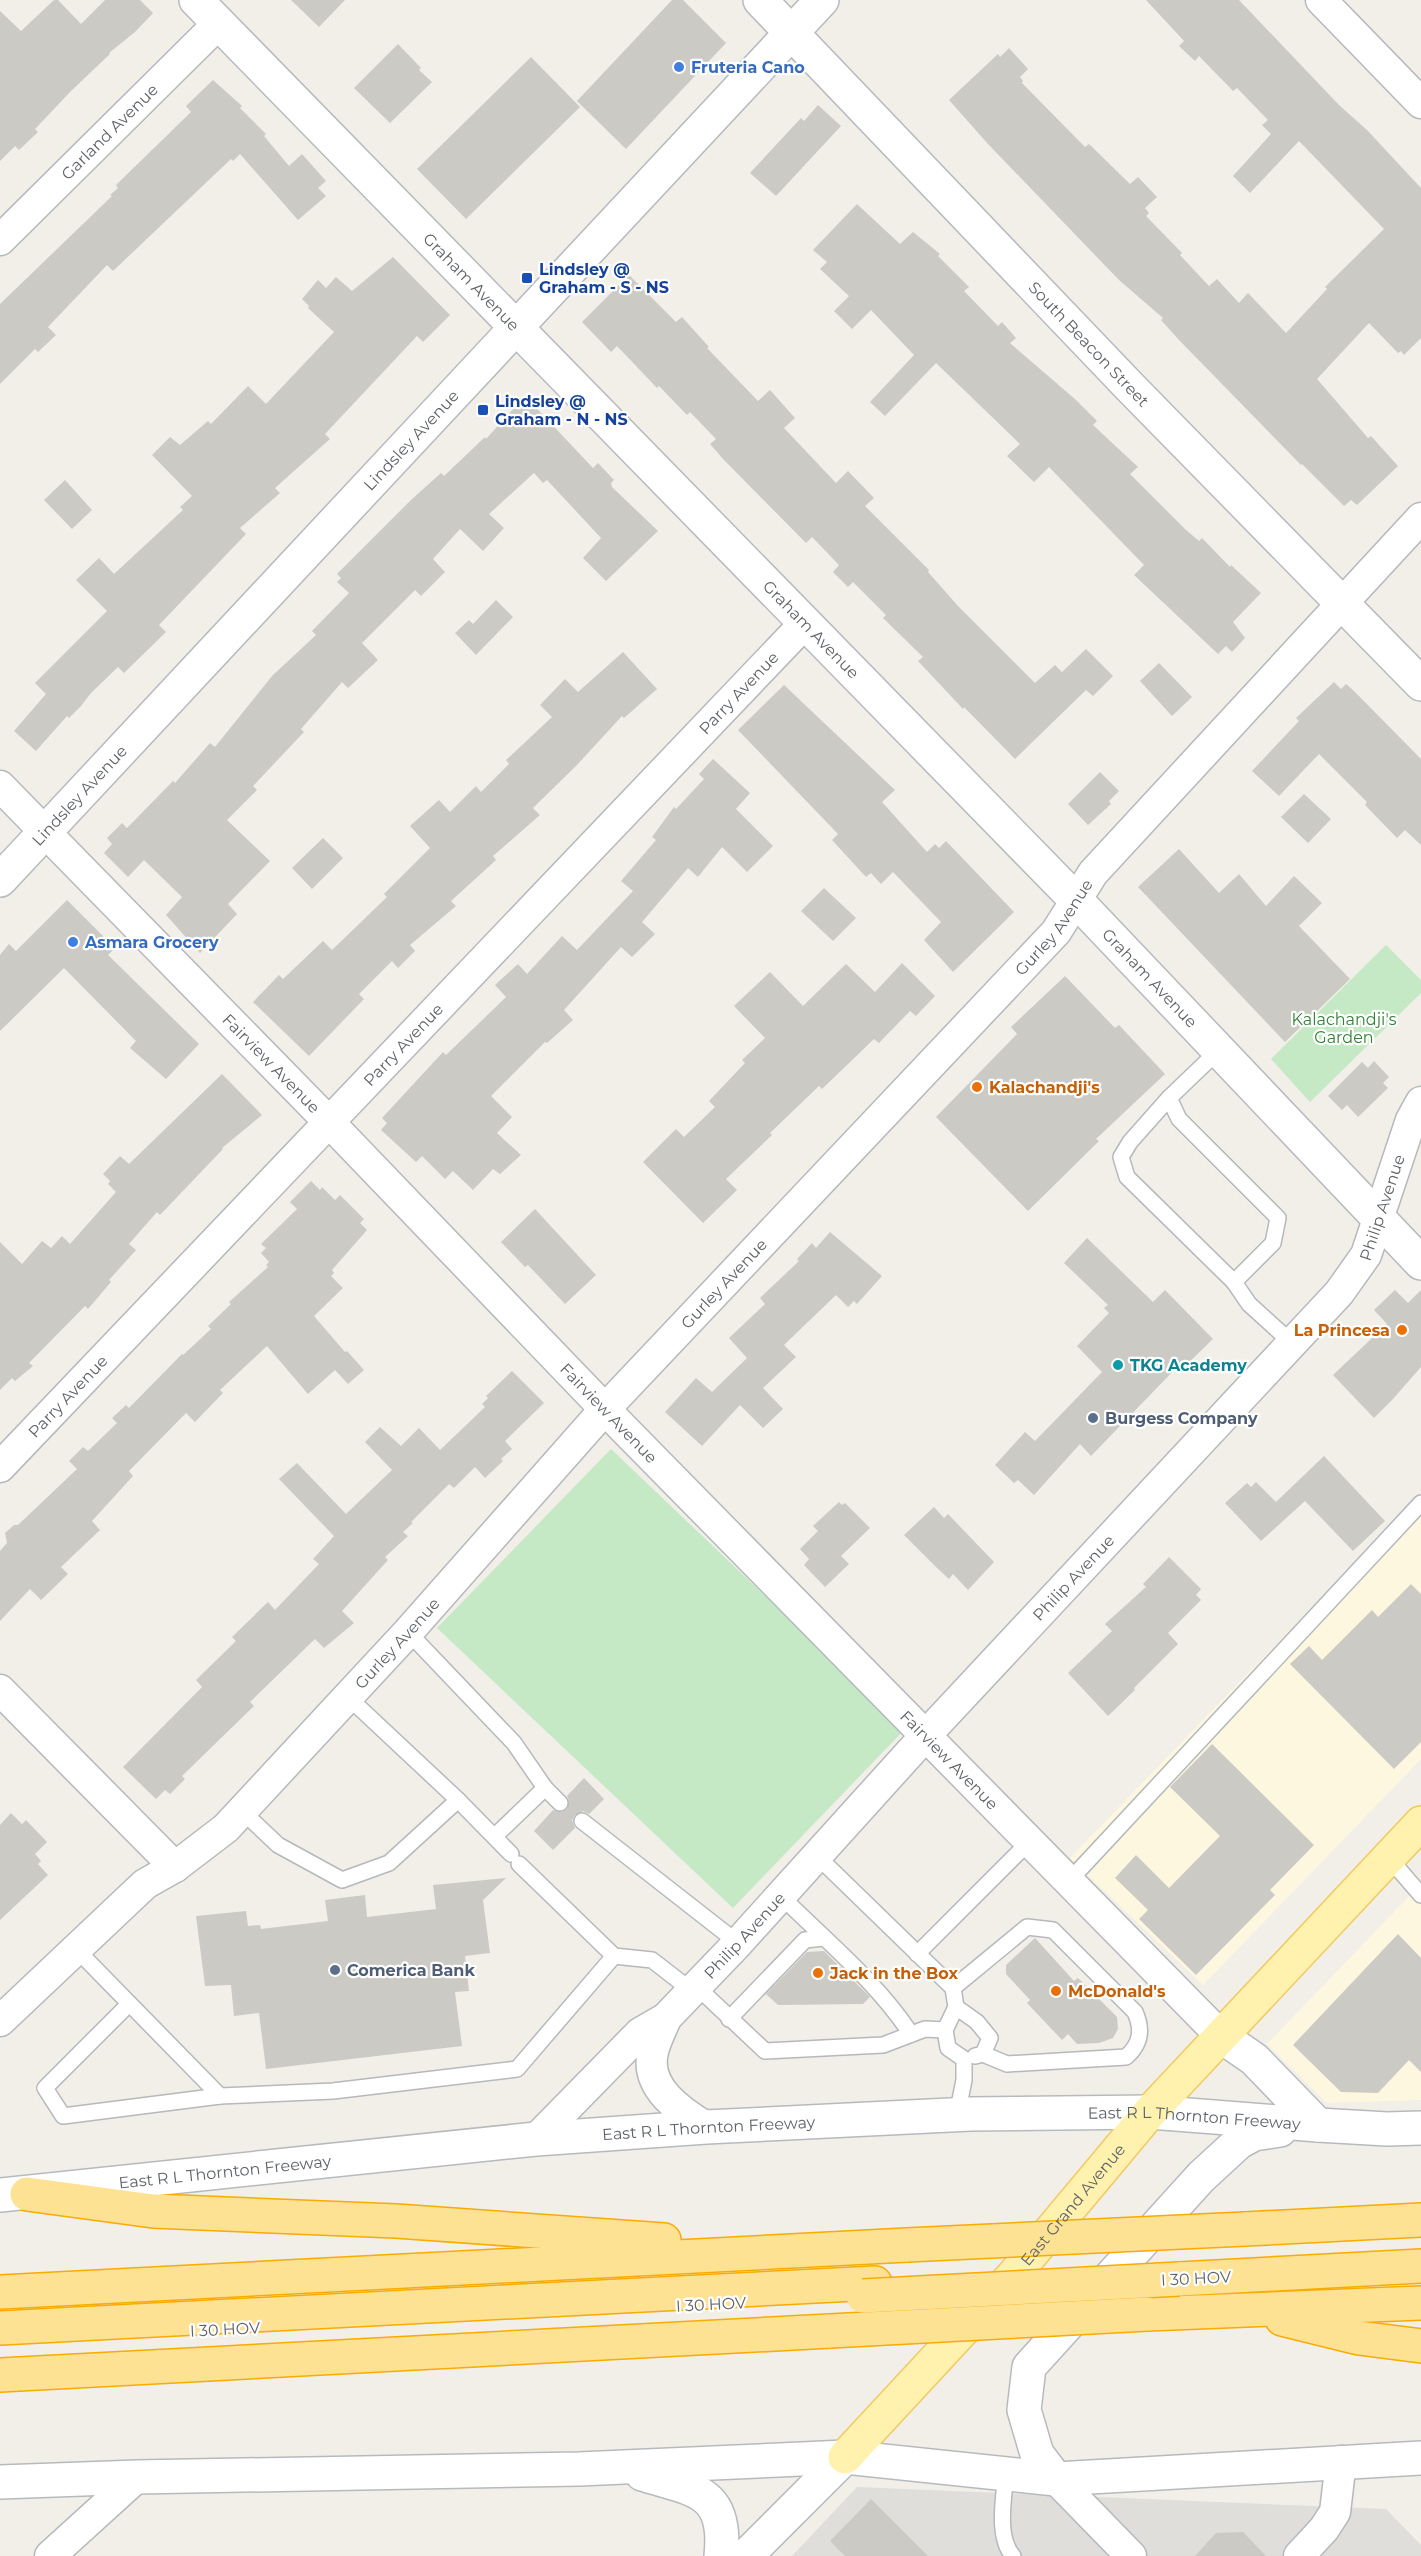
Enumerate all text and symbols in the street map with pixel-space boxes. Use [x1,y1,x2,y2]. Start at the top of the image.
place label: Fruteria Cano [691,58,805,77]
marker: Fruteria Cano [672,60,686,74]
street label: Garland Avenue [58,80,162,184]
street label: Graham Avenue [419,229,523,335]
place label: Lindsley @ Graham - S - NS [539,260,669,297]
marker: Lindsley @ Graham - S - NS [520,271,534,285]
street label: South Beacon Street [1025,278,1153,411]
street label: Lindsley Avenue [360,386,463,495]
place label: Lindsley @ Graham - N - NS [495,392,628,429]
marker: Lindsley @ Graham - N - NS [476,403,490,417]
street label: Graham Avenue [759,577,863,682]
street label: Parry Avenue [695,648,783,738]
street label: Lindsley Avenue [28,741,131,850]
street label: Gurley Avenue [1011,876,1097,980]
street label: Graham Avenue [1098,925,1201,1032]
place label: Asmara Grocery [84,933,219,952]
marker: Asmara Grocery [66,935,80,949]
street label: Parry Avenue [360,1000,447,1090]
street label: Fairview Avenue [218,1010,324,1117]
park label: Kalachandji's Garden [1292,1010,1397,1047]
place label: Kalachandji's [989,1078,1100,1097]
marker: Kalachandji's [970,1080,984,1094]
street label: Philip Avenue [1356,1152,1409,1263]
street label: Gurley Avenue [677,1235,771,1333]
place label: La Princesa [1294,1321,1390,1340]
marker: La Princesa [1395,1323,1409,1337]
street label: Parry Avenue [24,1351,112,1442]
place label: TKG Academy [1130,1356,1247,1375]
marker: TKG Academy [1111,1358,1125,1372]
street label: Fairview Avenue [556,1359,661,1467]
place label: Burgess Company [1105,1409,1258,1428]
marker: Burgess Company [1086,1411,1100,1425]
street label: Philip Avenue [1029,1531,1118,1625]
street label: Gurley Avenue [351,1594,444,1693]
street label: Fairview Avenue [896,1707,1002,1814]
street label: Philip Avenue [700,1888,789,1983]
place label: Comerica Bank [347,1961,475,1980]
marker: Comerica Bank [328,1963,342,1977]
place label: Jack in the Box [829,1964,959,1983]
marker: Jack in the Box [811,1966,825,1980]
place label: McDonald's [1068,1982,1166,2001]
marker: McDonald's [1049,1984,1063,1998]
street label: East R L Thornton Freeway [1088,2103,1302,2134]
street label: East R L Thornton Freeway [602,2113,816,2144]
street label: East Grand Avenue [1017,2140,1129,2269]
street label: East R L Thornton Freeway [118,2151,332,2193]
street label: I 30 HOV [1161,2267,1232,2290]
street label: I 30 HOV [676,2293,747,2316]
street label: I 30 HOV [190,2318,261,2341]

